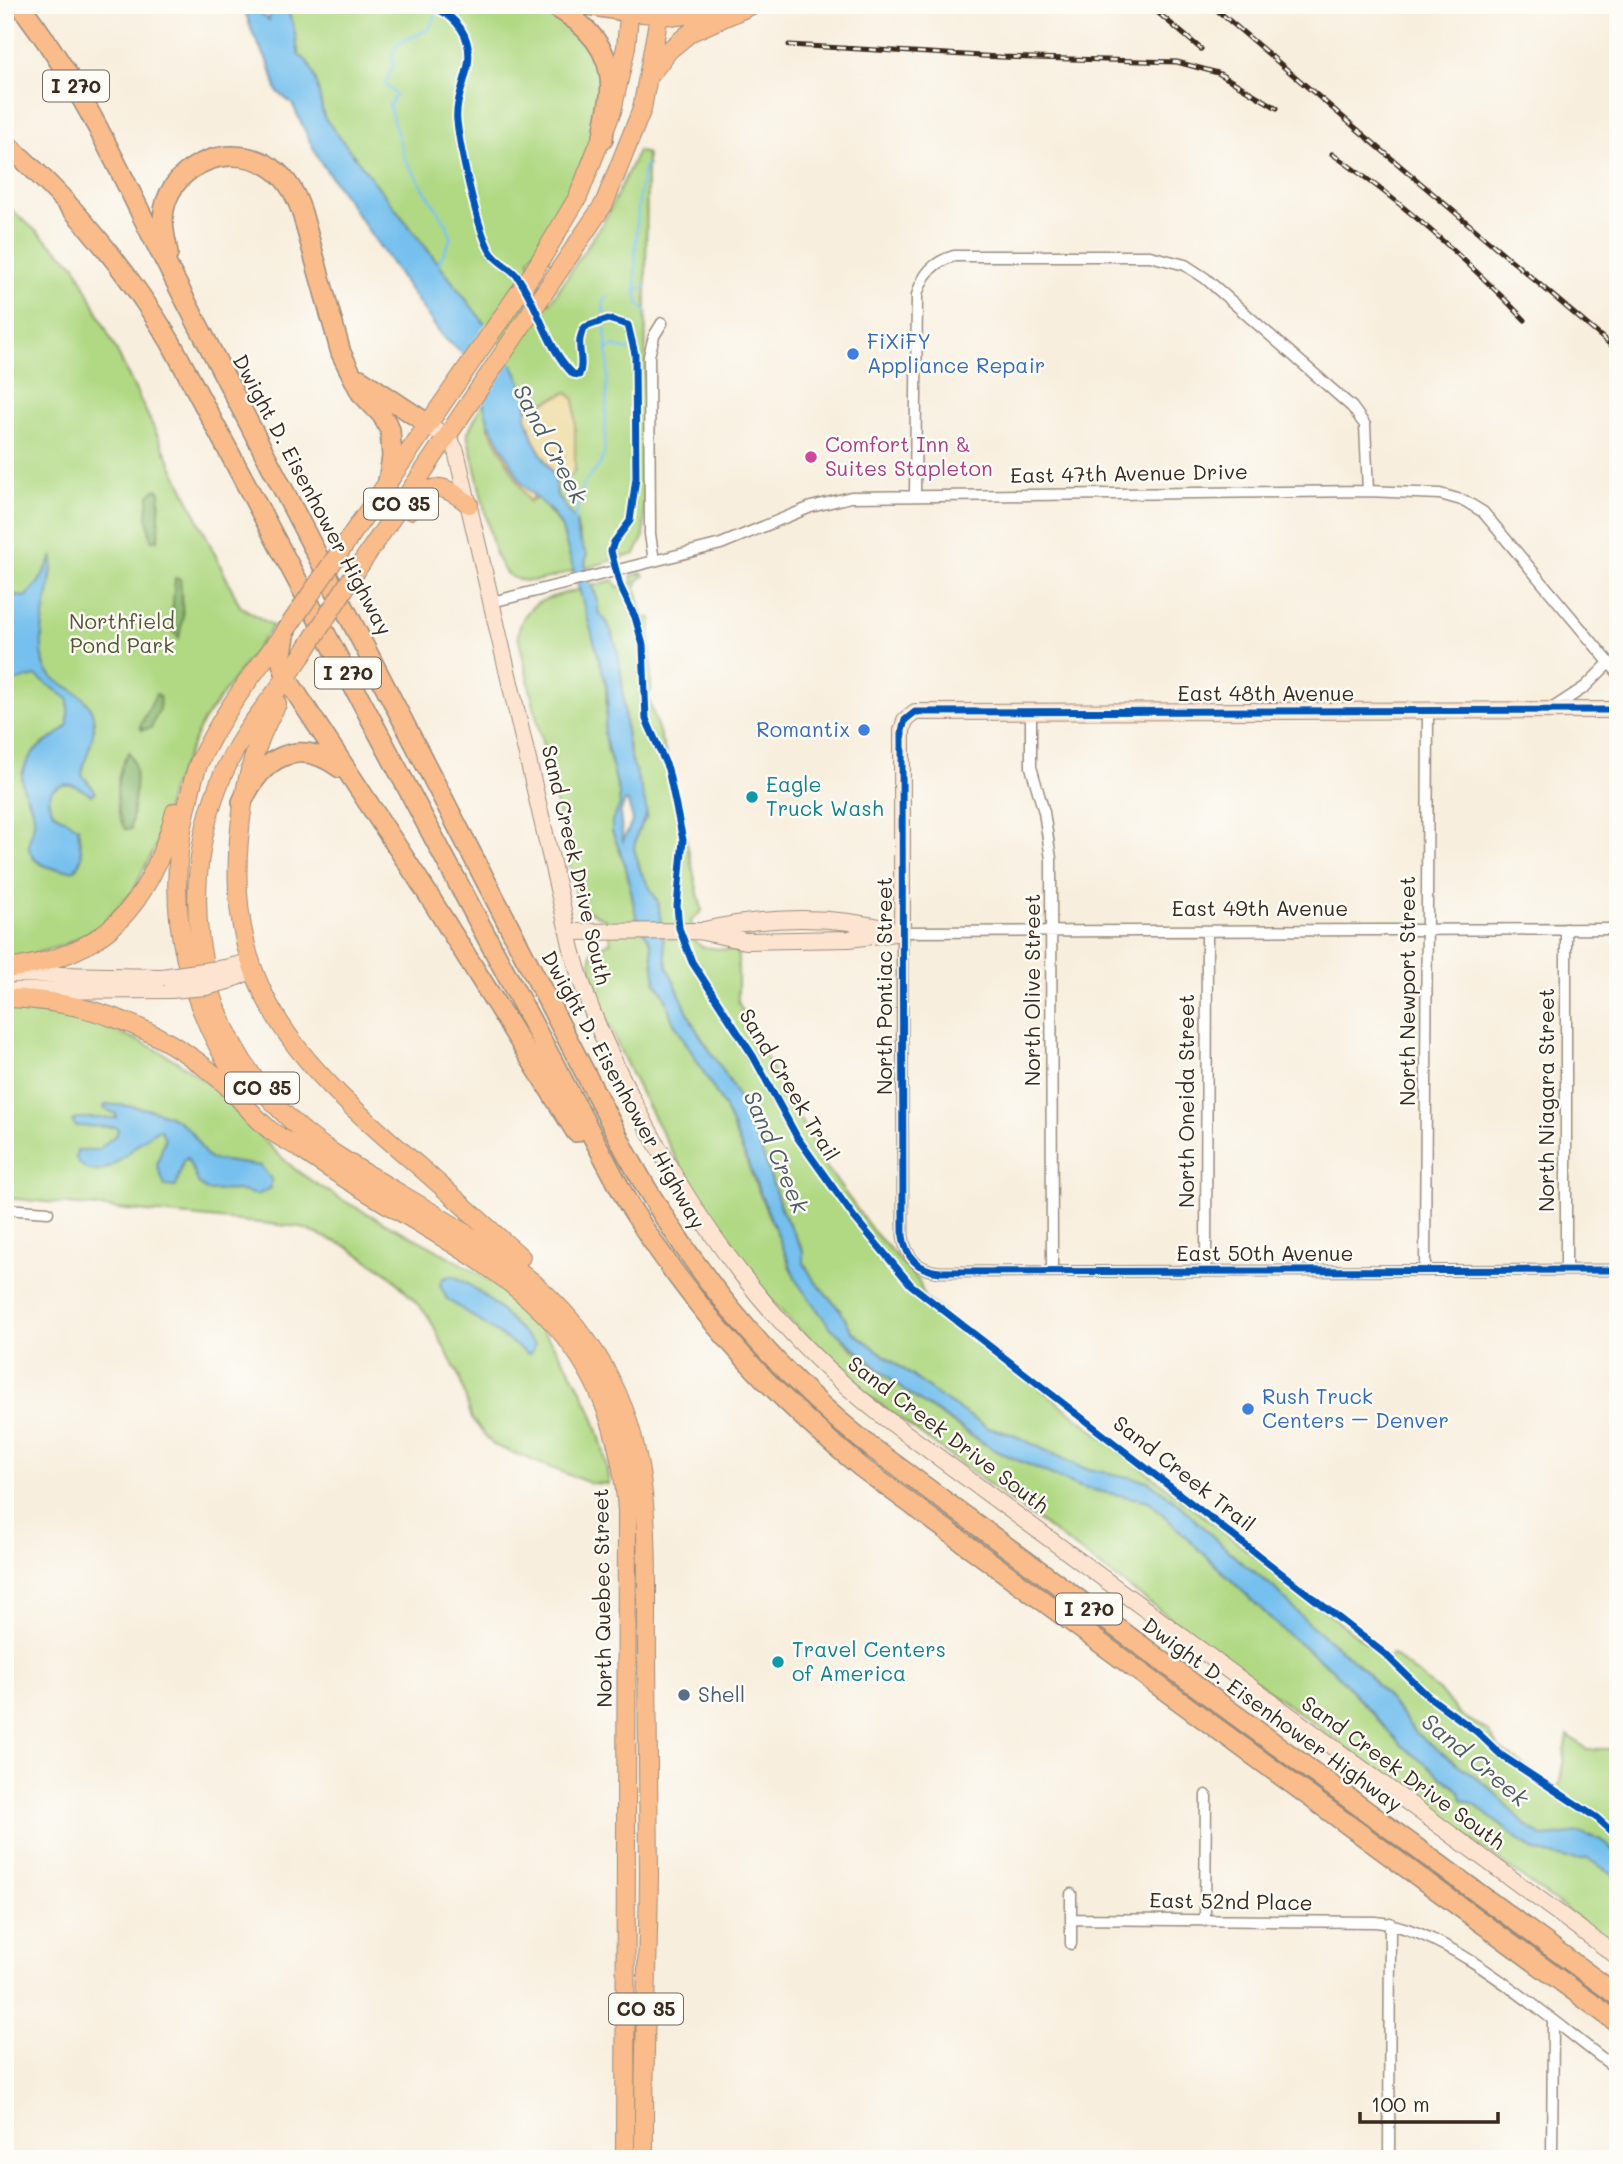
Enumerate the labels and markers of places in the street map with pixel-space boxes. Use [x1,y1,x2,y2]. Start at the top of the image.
place label: FiXiFY Appliance Repair [867,327,1045,378]
marker: FiXiFY Appliance Repair [845,346,861,362]
place label: Comfort Inn & Suites Stapleton [825,430,993,481]
marker: Comfort Inn & Suites Stapleton [803,449,819,465]
place label: Romantix [756,715,850,742]
marker: Romantix [856,722,872,738]
place label: Eagle Truck Wash [766,770,884,821]
marker: Eagle Truck Wash [744,789,760,805]
place label: Rush Truck Centers – Denver [1262,1382,1449,1433]
marker: Rush Truck Centers – Denver [1240,1401,1256,1417]
place label: Travel Centers of America [792,1635,946,1686]
marker: Travel Centers of America [770,1654,786,1670]
place label: Shell [698,1680,745,1707]
marker: Shell [676,1687,692,1703]

